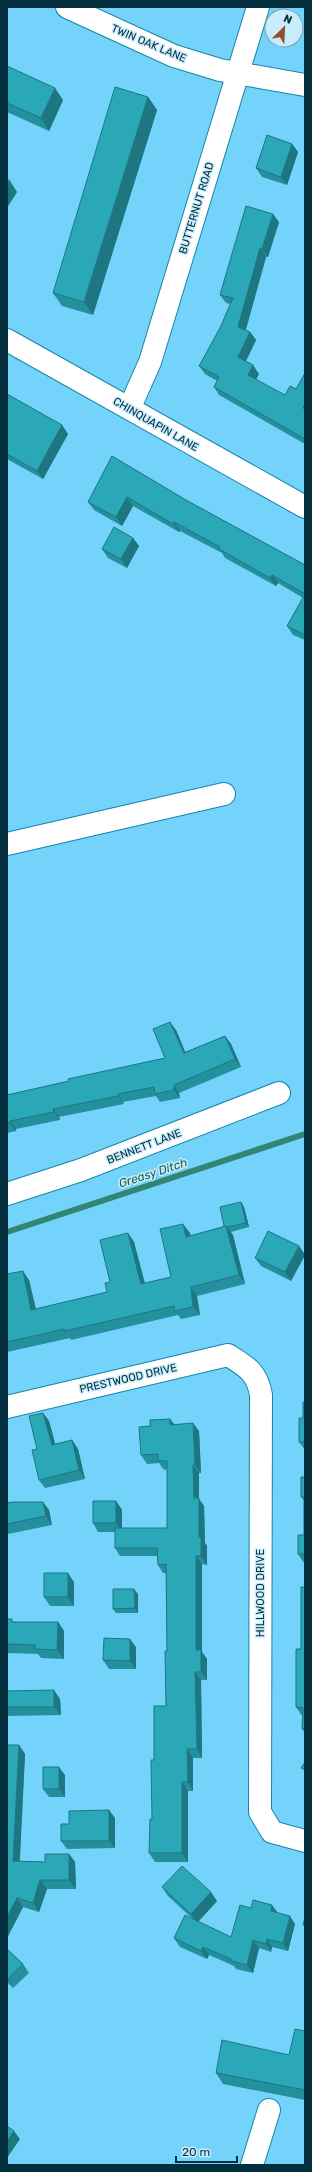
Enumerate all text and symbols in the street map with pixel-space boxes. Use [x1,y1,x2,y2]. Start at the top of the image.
north arrow [264,8,304,48]
text: N [282,12,294,27]
street label: TWIN OAK LANE [109,22,189,65]
street label: BUTTERNUT ROAD [176,161,217,256]
street label: CHINQUAPIN LANE [111,395,201,454]
street label: BENNETT LANE [105,1126,184,1167]
water label: Greasy Ditch [117,1155,189,1191]
street label: PRESTWOOD DRIVE [78,1361,178,1396]
street label: HILLWOOD DRIVE [254,1549,267,1637]
scale bar [176,2138,237,2164]
text: 20 m [182,2145,210,2159]

